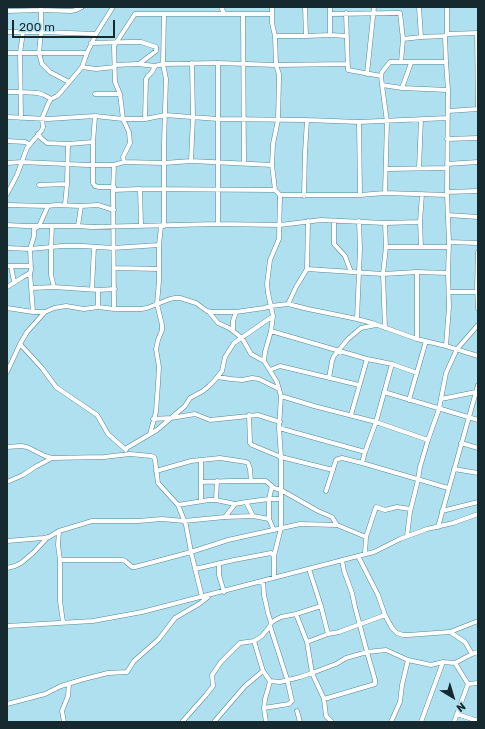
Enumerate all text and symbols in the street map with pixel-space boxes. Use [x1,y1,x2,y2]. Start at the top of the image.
scale bar [14,12,117,38]
text: 200 m [19,20,55,34]
north arrow [433,677,473,717]
text: N [454,699,468,714]

